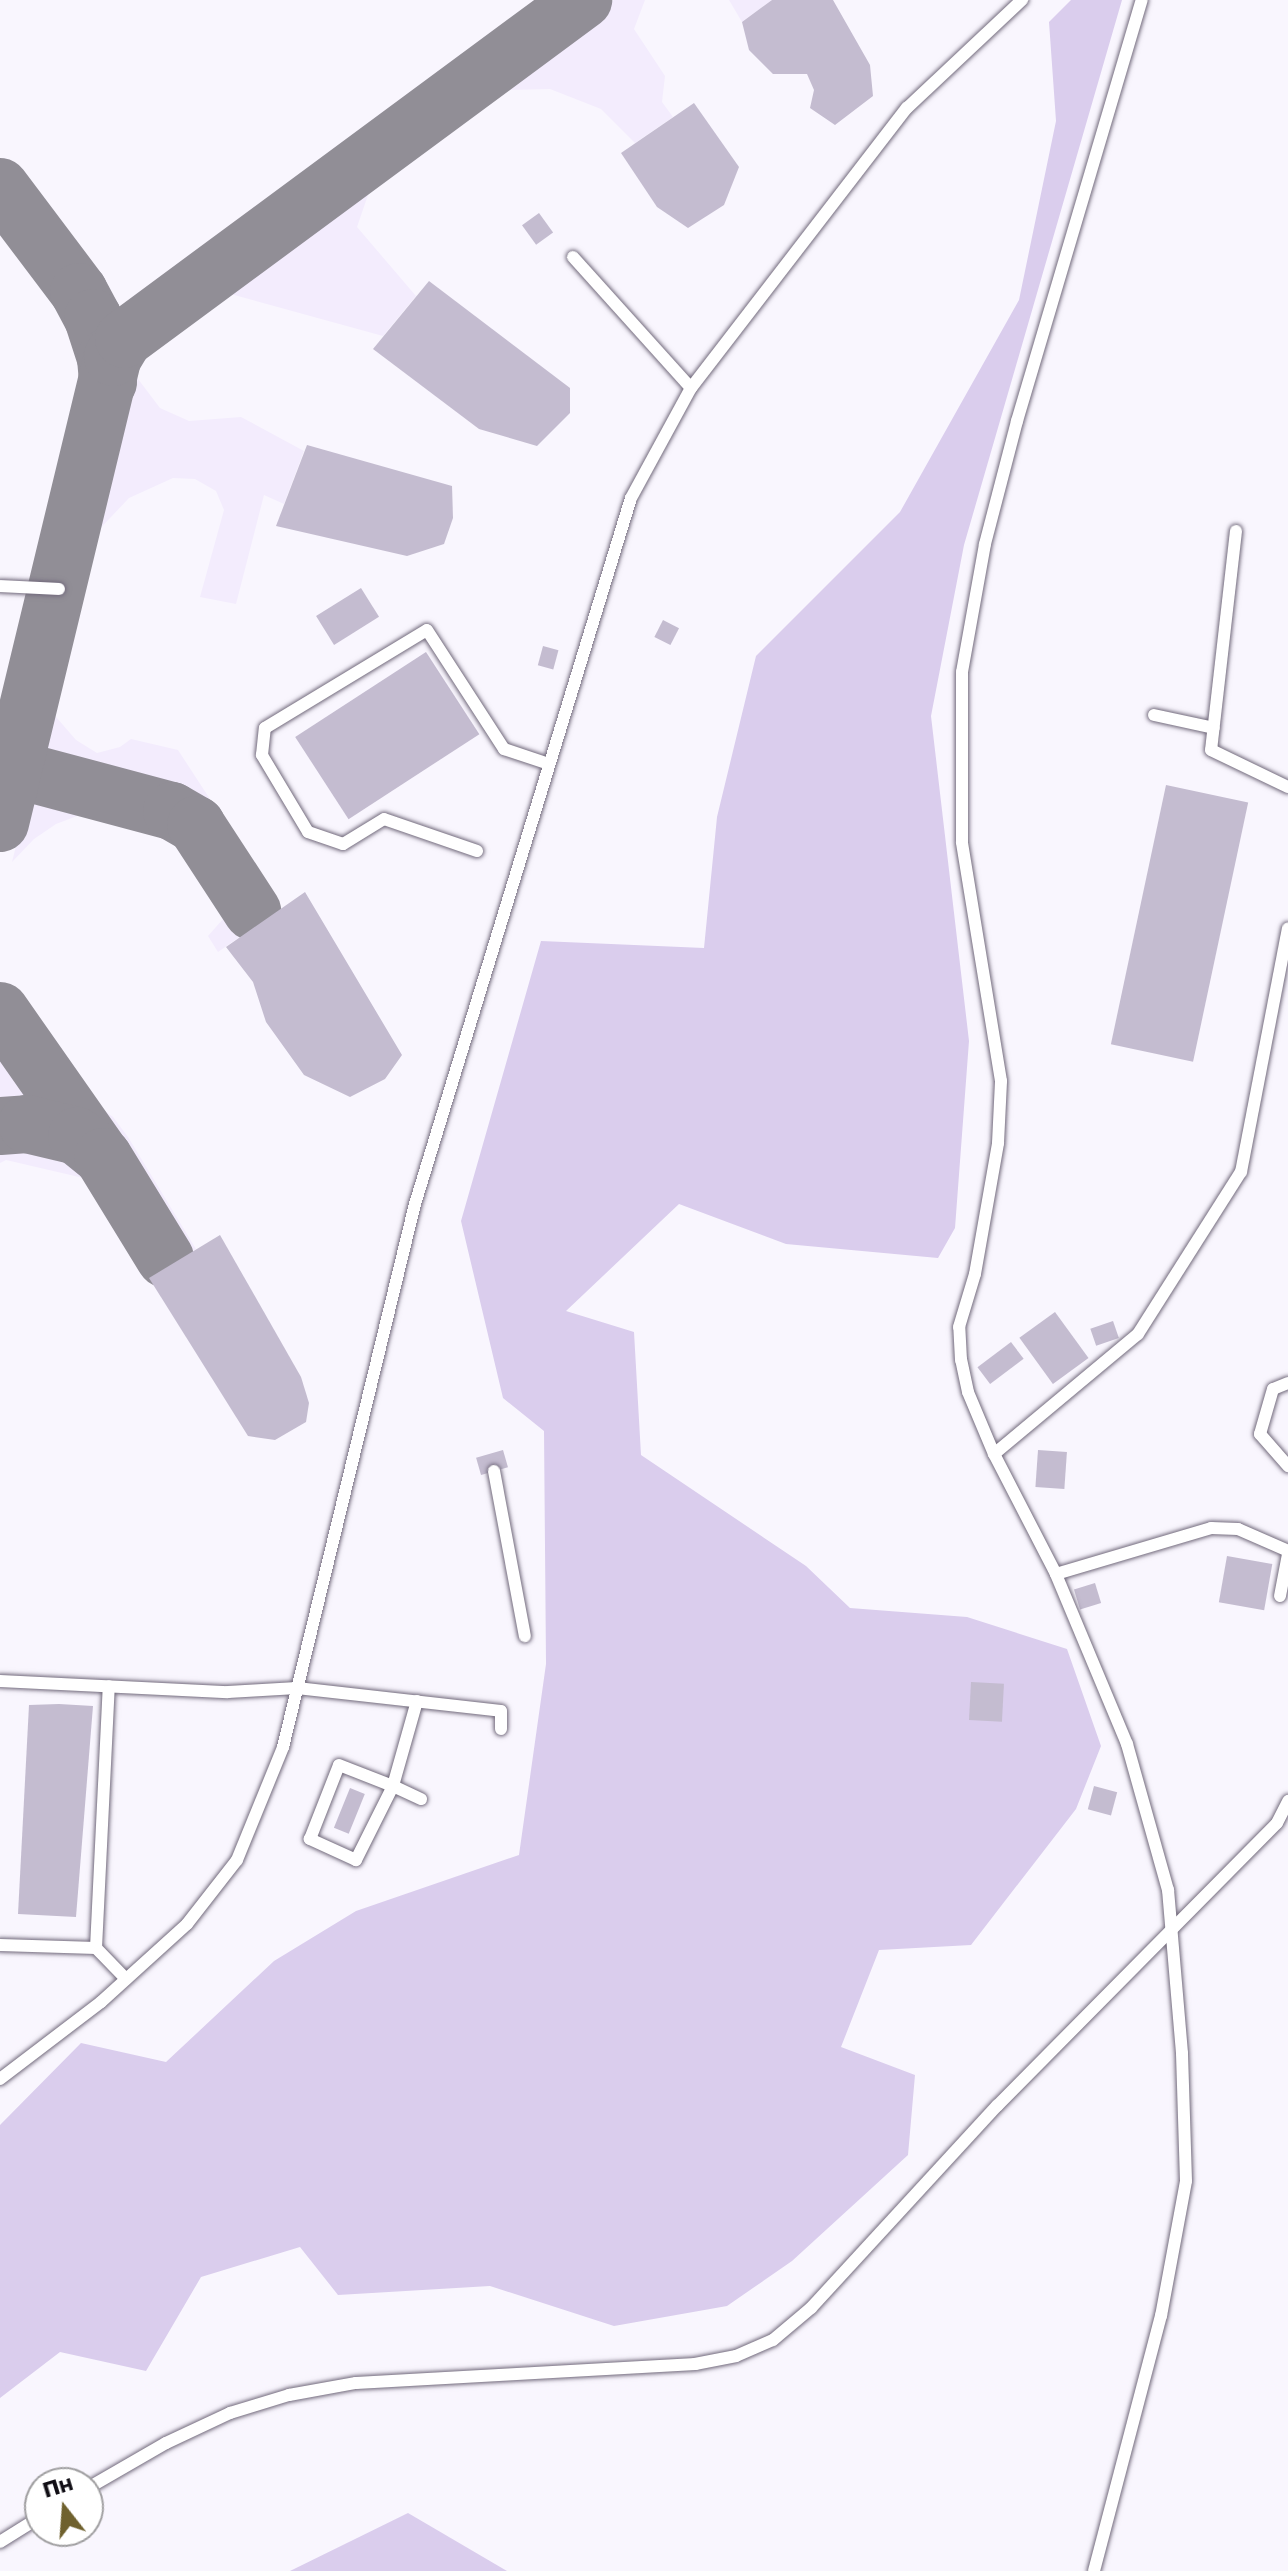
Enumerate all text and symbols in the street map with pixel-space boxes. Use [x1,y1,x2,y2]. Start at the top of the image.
north arrow [24,2467,104,2547]
text: Пн [39,2468,76,2503]

